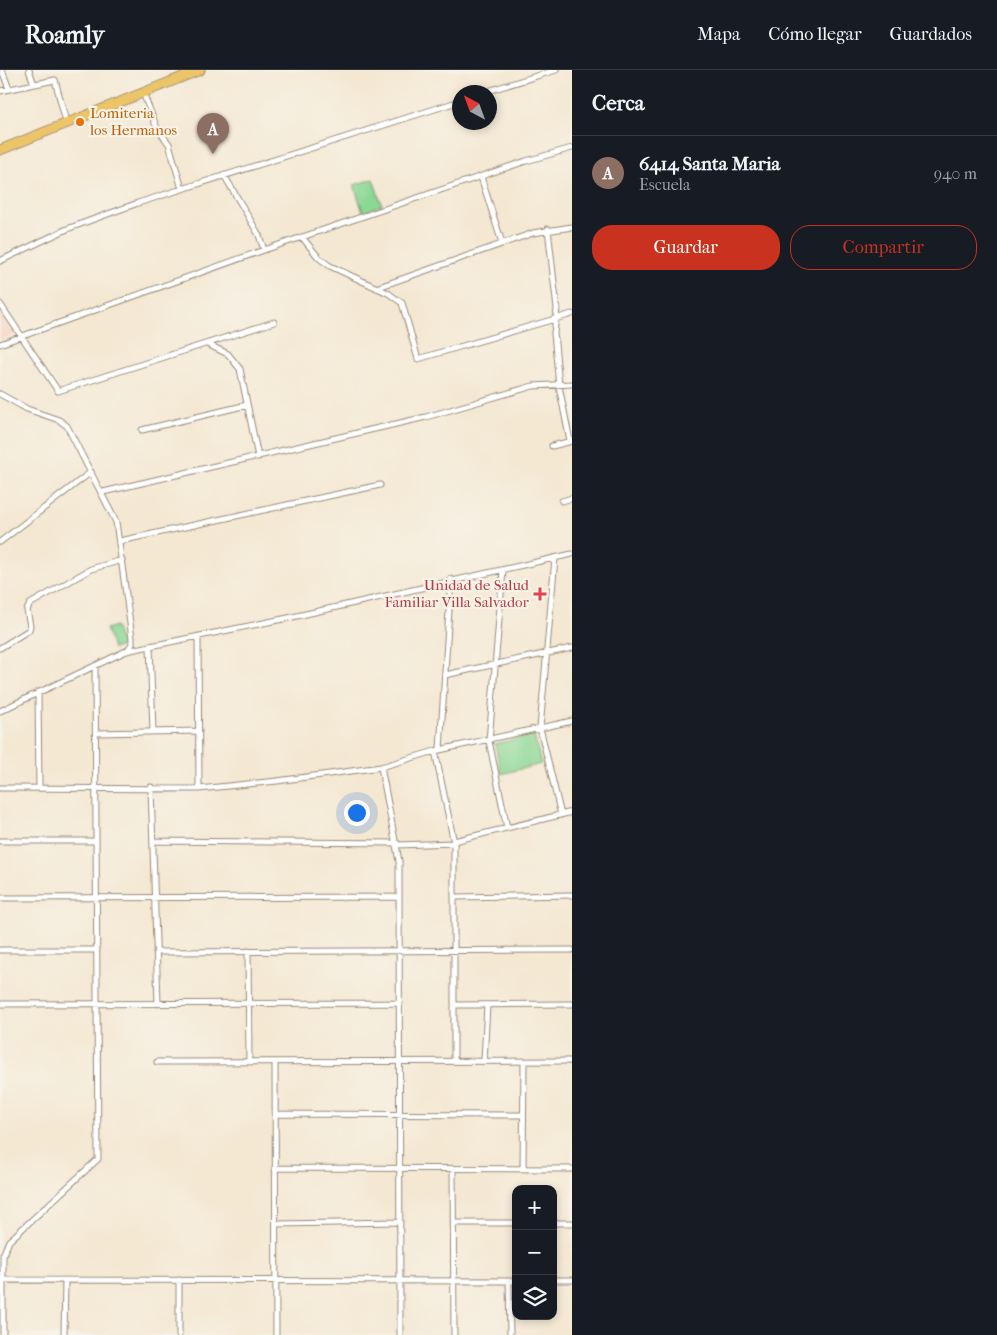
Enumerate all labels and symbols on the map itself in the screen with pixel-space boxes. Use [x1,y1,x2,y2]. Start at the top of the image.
north arrow [452,85,497,130]
place label: Lomiteria los Hermanos [89,104,178,139]
pin: A [197,113,229,154]
marker: Lomiteria los Hermanos [74,116,86,128]
place label: Unidad de Salud Familiar Villa Salvador [384,576,530,611]
marker: Unidad de Salud Familiar Villa Salvador [533,587,547,601]
your location [344,800,370,826]

